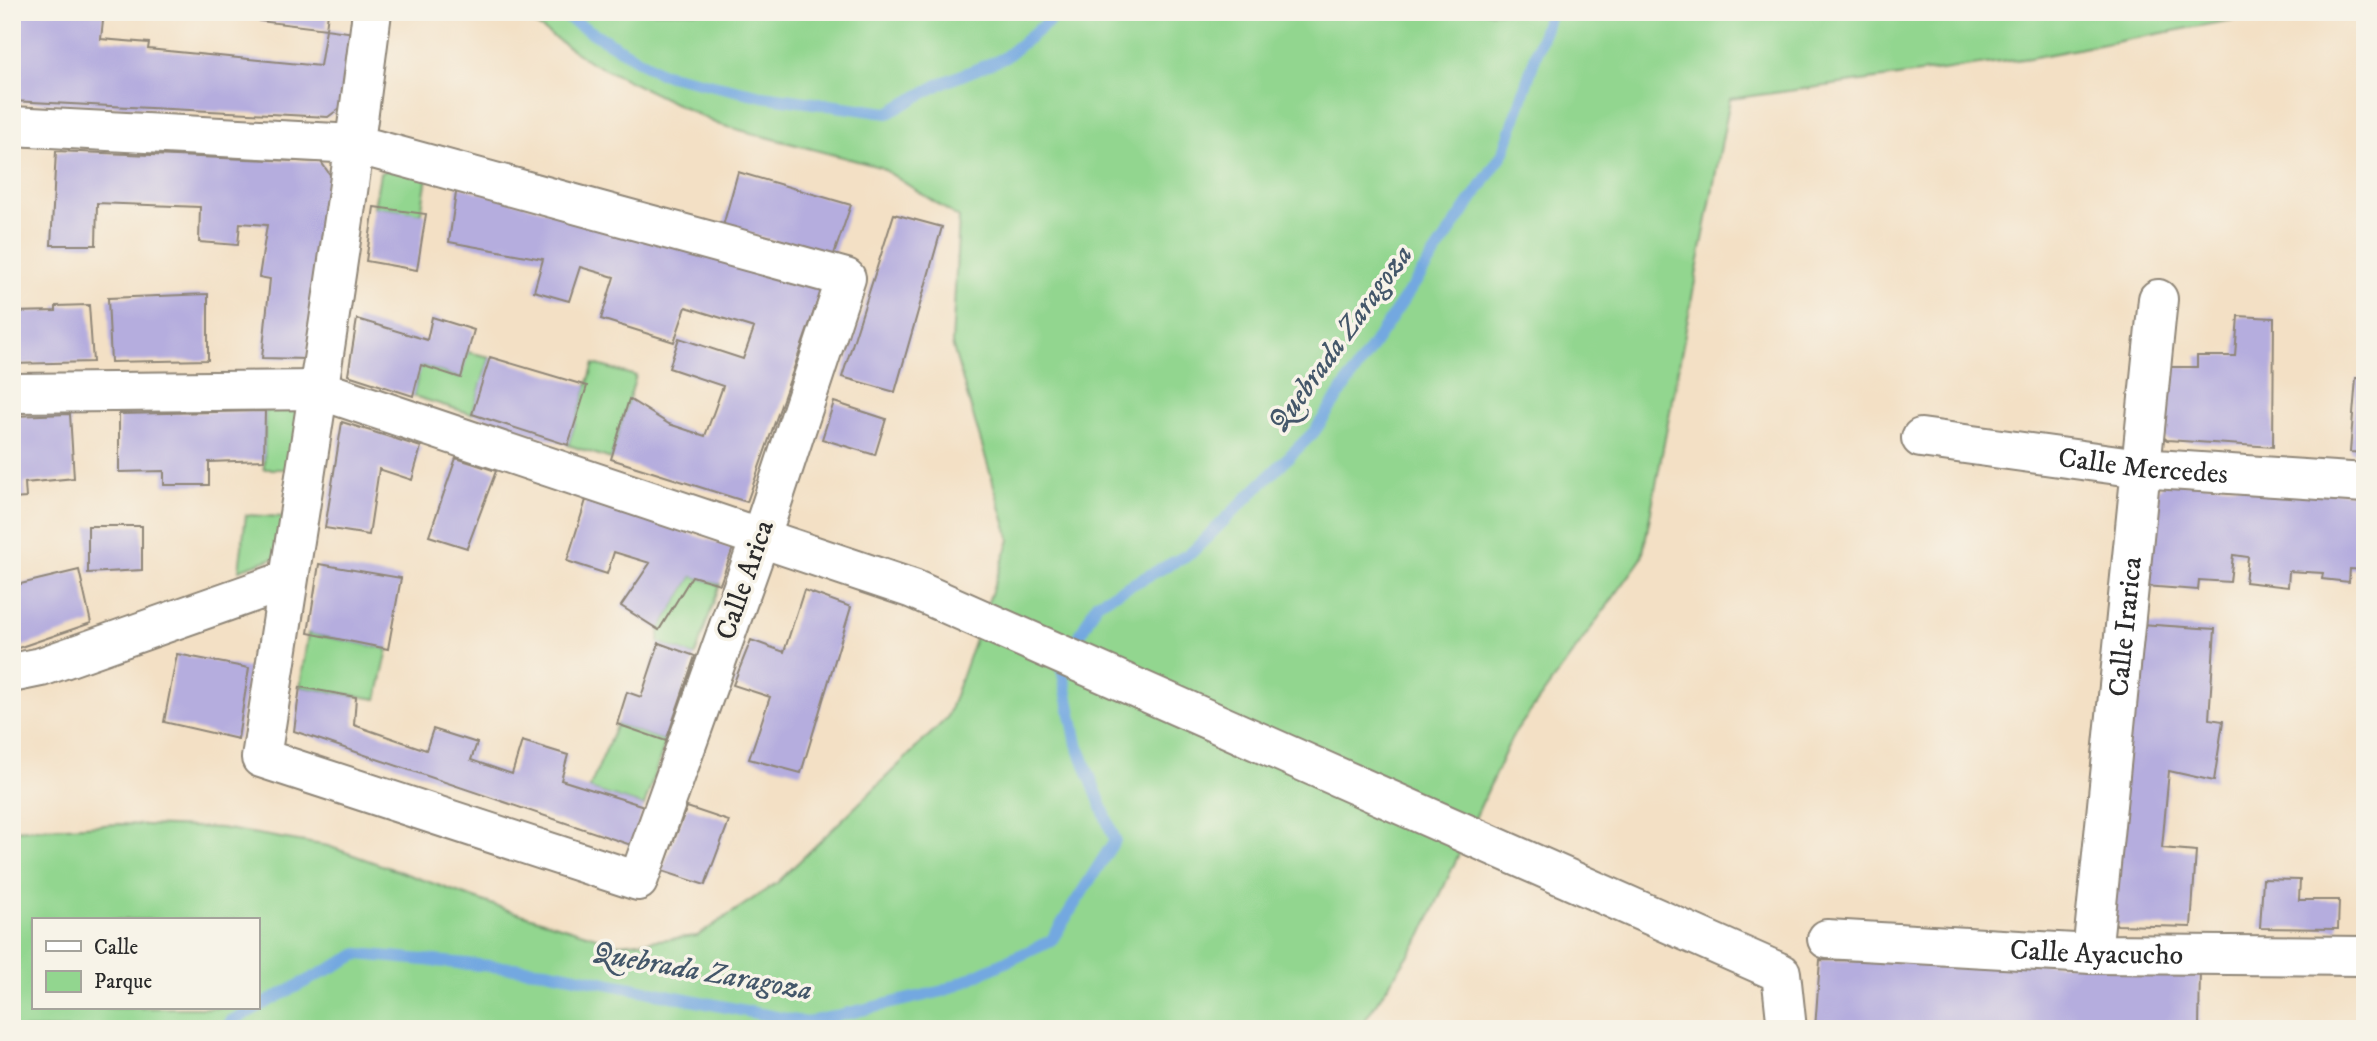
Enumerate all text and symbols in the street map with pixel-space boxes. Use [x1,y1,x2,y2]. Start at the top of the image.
water label: Quebrada Zaragoza [1260,238,1422,440]
street label: Calle Mercedes [2056,439,2229,491]
street label: Calle Arica [708,515,782,644]
street label: Calle Irarica [2101,555,2149,698]
legend [32,918,259,1010]
street label: Calle Ayacucho [2009,932,2183,972]
water label: Quebrada Zaragoza [589,934,815,1010]
text: Calle [94,935,138,961]
text: Parque [94,969,152,995]

